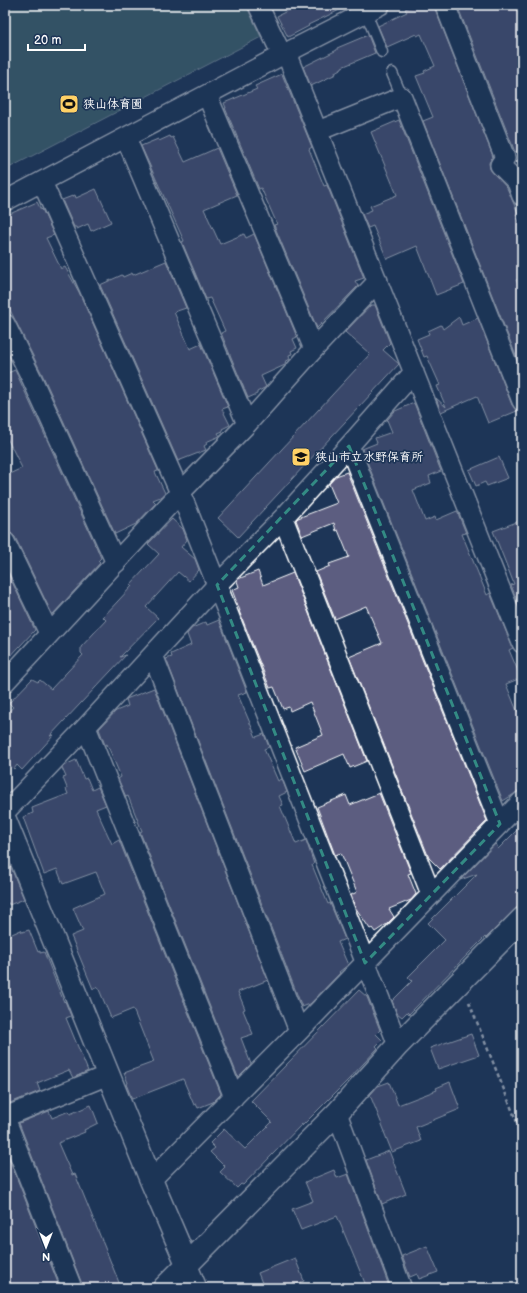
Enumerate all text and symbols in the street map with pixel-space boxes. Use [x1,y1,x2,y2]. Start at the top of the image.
scale bar [28,26,85,52]
text: 20 m [34,33,61,48]
sports icon: 狭山体育園 [58,93,80,115]
place label: 狭山体育園 [83,97,143,112]
school or university icon: 狭山市立水野保育所 [290,446,312,468]
place label: 狭山市立水野保育所 [315,450,424,465]
north arrow [26,1227,66,1267]
text: N [42,1250,50,1263]

